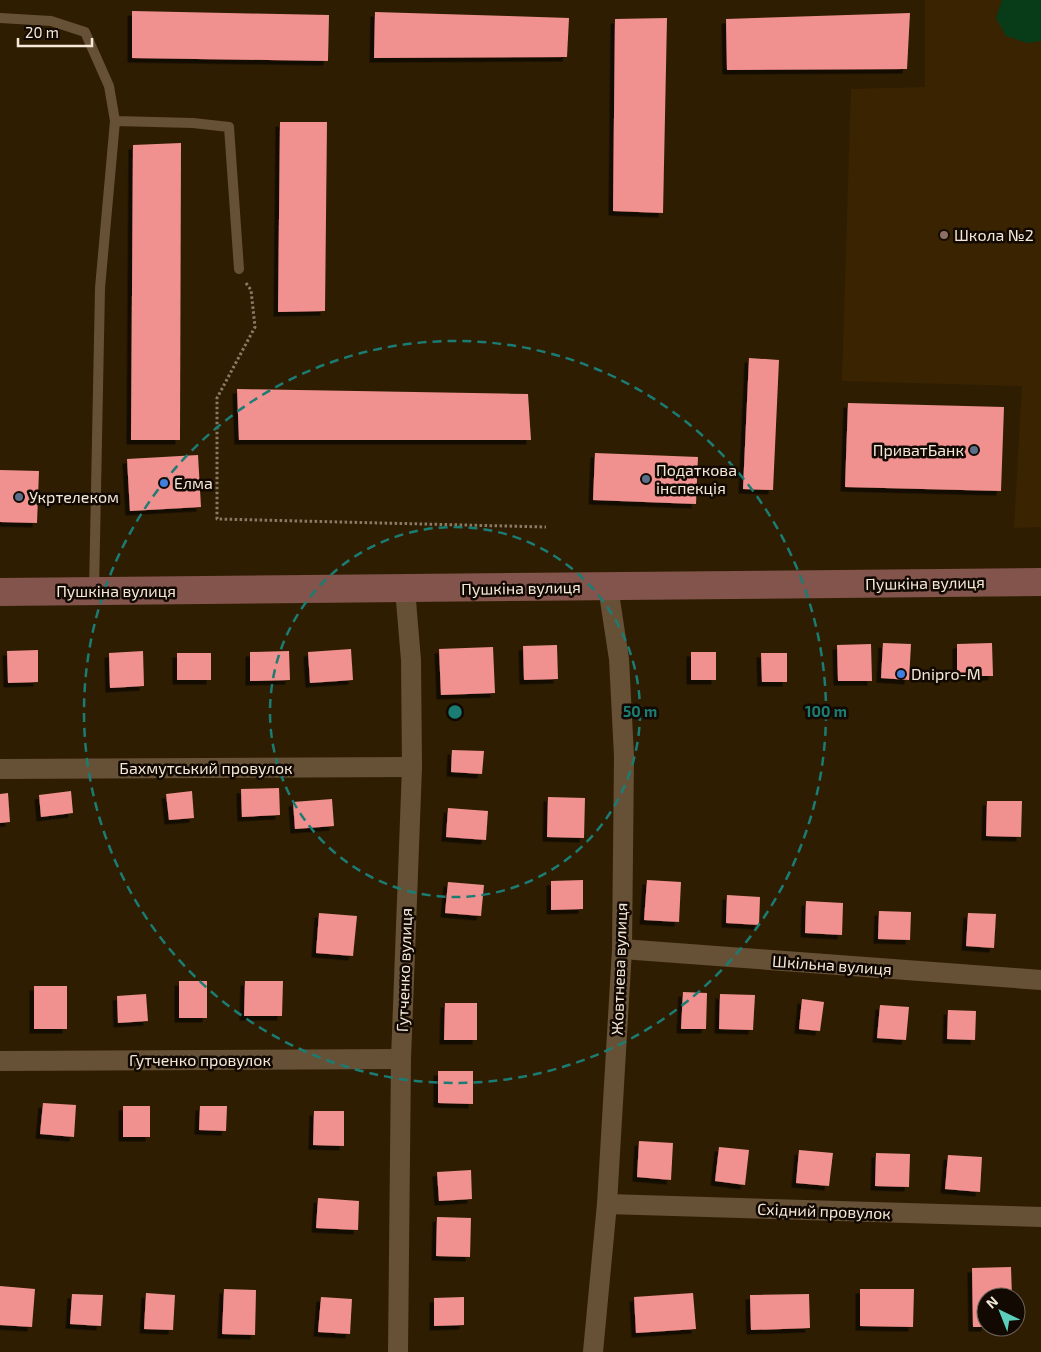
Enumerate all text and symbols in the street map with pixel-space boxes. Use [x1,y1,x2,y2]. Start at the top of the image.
scale bar [18,15,91,47]
text: 20 m [25,23,59,41]
place label: Школа №2 [954,225,1034,244]
marker: Школа №2 [938,229,950,241]
place label: ПриватБанк [873,440,964,459]
marker: ПриватБанк [968,444,980,456]
place label: Податкова інспекція [656,460,737,497]
place label: Елма [174,473,213,492]
marker: Податкова інспекція [640,473,652,485]
marker: Елма [158,477,170,489]
place label: Укртелеком [29,487,119,506]
marker: Укртелеком [13,491,25,503]
street label: Пушкіна вулиця [865,572,985,594]
street label: Пушкіна вулиця [461,577,581,599]
street label: Пушкіна вулиця [56,581,176,601]
place label: Dnipro-M [911,664,981,683]
marker: Dnipro-M [895,668,907,680]
text: 50 m [623,702,657,720]
text: 100 m [805,702,847,720]
centre of rings [446,703,464,721]
street label: Бахмутський провулок [119,758,293,778]
street label: Жовтнева вулиця [607,902,631,1036]
street label: Гутченко вулиця [392,908,416,1032]
street label: Шкільна вулиця [772,951,892,979]
street label: Гутченко провулок [129,1050,271,1070]
street label: Східний провулок [757,1199,892,1223]
north arrow [976,1287,1026,1337]
text: N [982,1292,1001,1312]

